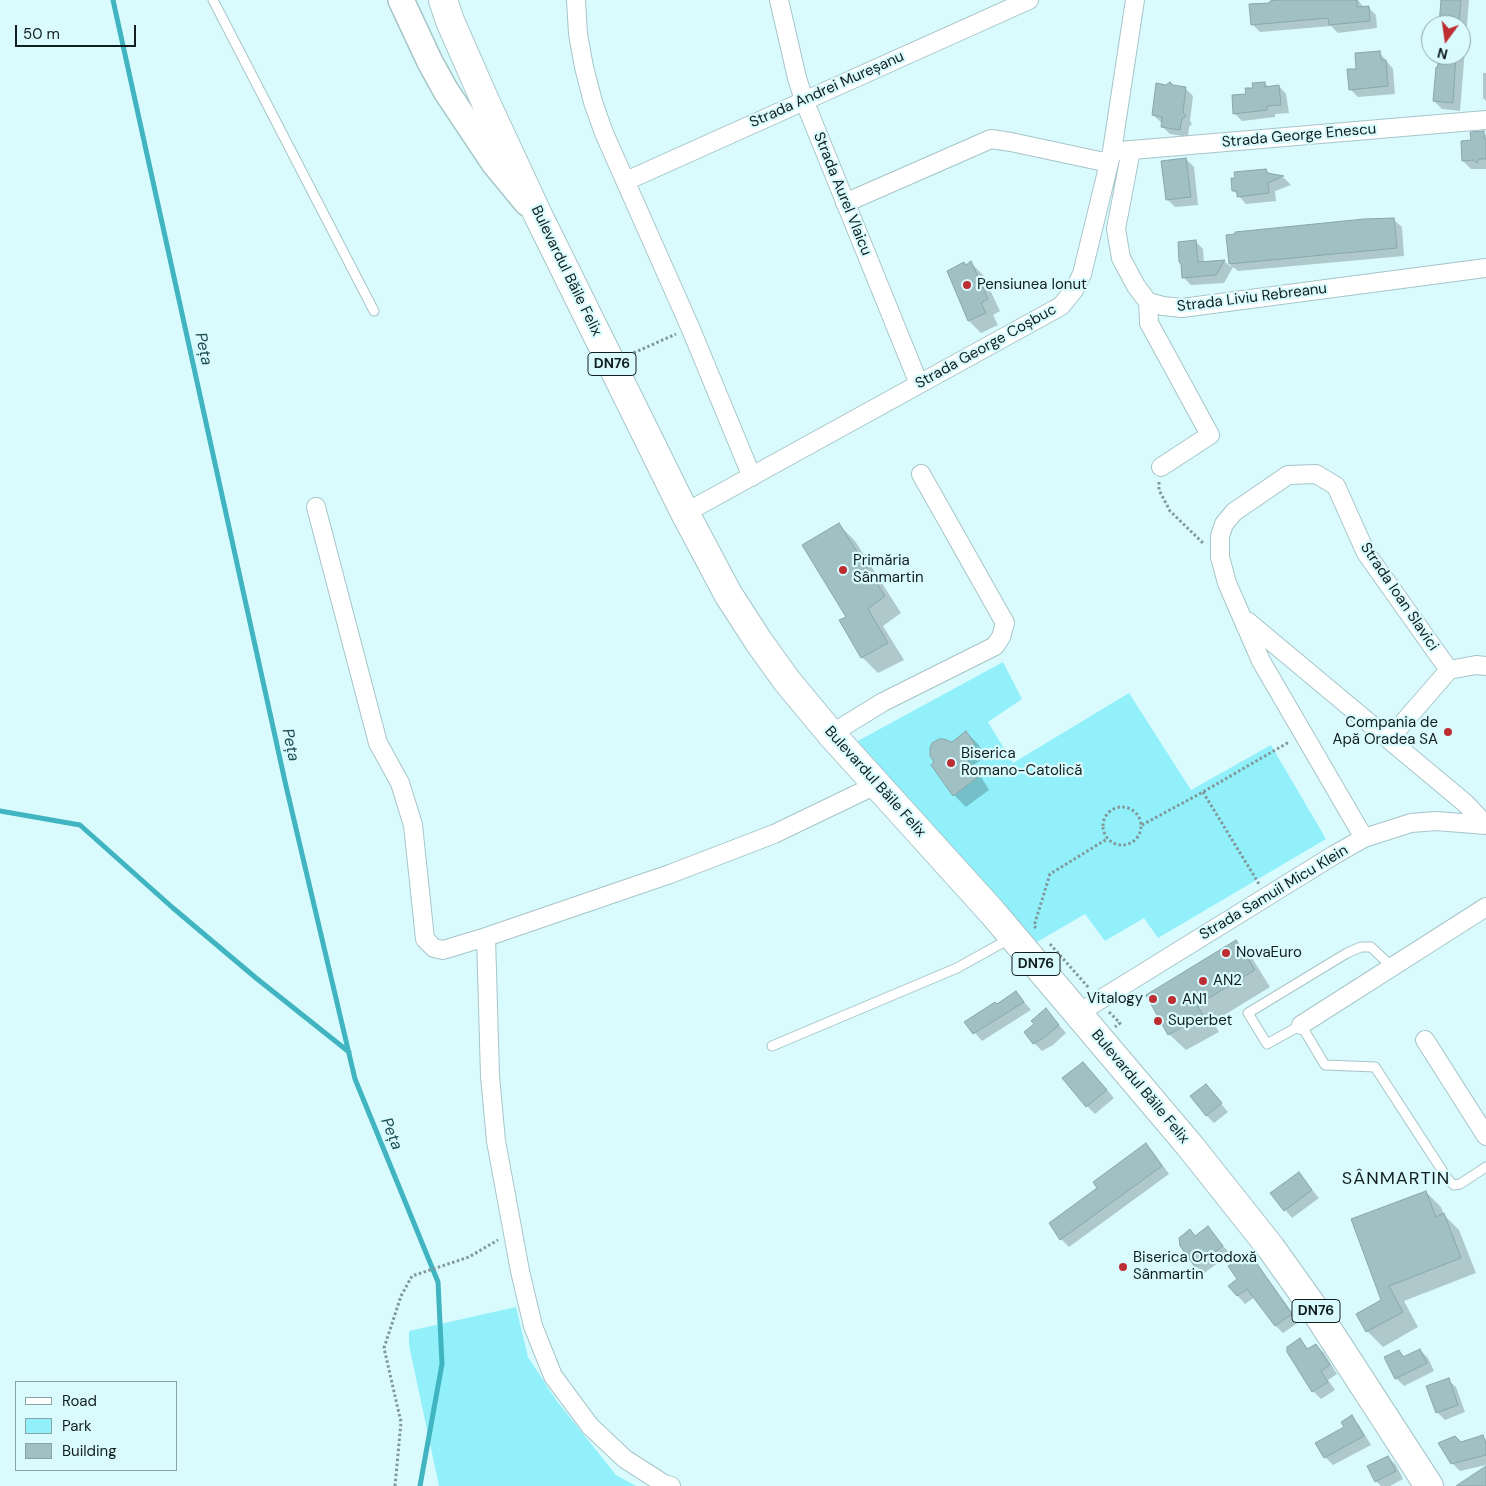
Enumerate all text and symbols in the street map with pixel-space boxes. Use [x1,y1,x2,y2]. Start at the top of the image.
scale bar [18,15,139,47]
north arrow [1421,15,1471,65]
text: 50 m [23,24,60,44]
text: N [1435,44,1450,64]
street label: Strada Andrei Mureșanu [747,48,907,132]
street label: Strada George Enescu [1221,120,1377,152]
street label: Strada Aurel Vlaicu [809,130,875,258]
street label: Bulevardul Băile Felix [527,203,605,339]
place label: Pensiunea Ionut [977,276,1087,294]
marker: Pensiunea Ionut [961,279,973,291]
street label: Strada Liviu Rebreanu [1176,280,1328,316]
street label: Strada George Coșbuc [912,301,1060,393]
water label: Peța [190,331,216,367]
road number: DN76 [588,352,636,376]
street label: Strada Ioan Slavici [1356,539,1442,655]
place label: Primăria Sânmartin [853,552,924,587]
marker: Primăria Sânmartin [837,564,849,576]
place label: Compania de Apă Oradea SA [1332,714,1438,749]
street label: Bulevardul Băile Felix [821,723,929,841]
marker: Compania de Apă Oradea SA [1442,726,1454,738]
water label: Peța [277,727,303,763]
place label: Biserica Romano-Catolică [961,745,1082,780]
marker: Biserica Romano-Catolică [945,757,957,769]
street label: Strada Samuil Micu Klein [1197,842,1351,944]
place label: NovaEuro [1236,944,1302,962]
marker: NovaEuro [1220,947,1232,959]
road number: DN76 [1012,952,1060,976]
place label: AN2 [1213,972,1242,990]
marker: AN2 [1197,975,1209,987]
place label: Vitalogy [1087,990,1143,1008]
place label: AN1 [1182,991,1207,1009]
marker: Vitalogy [1147,993,1159,1005]
marker: AN1 [1166,994,1178,1006]
place label: Superbet [1168,1012,1232,1030]
marker: Superbet [1152,1015,1164,1027]
street label: Bulevardul Băile Felix [1087,1027,1193,1147]
water label: Peța [376,1115,406,1153]
district label: SÂNMARTIN [1341,1168,1451,1190]
place label: Biserica Ortodoxă Sânmartin [1133,1249,1257,1284]
marker: Biserica Ortodoxă Sânmartin [1117,1261,1129,1273]
road number: DN76 [1292,1300,1340,1322]
legend [15,1381,178,1471]
text: Road [62,1391,97,1411]
text: Park [62,1416,92,1436]
text: Building [62,1441,117,1461]

